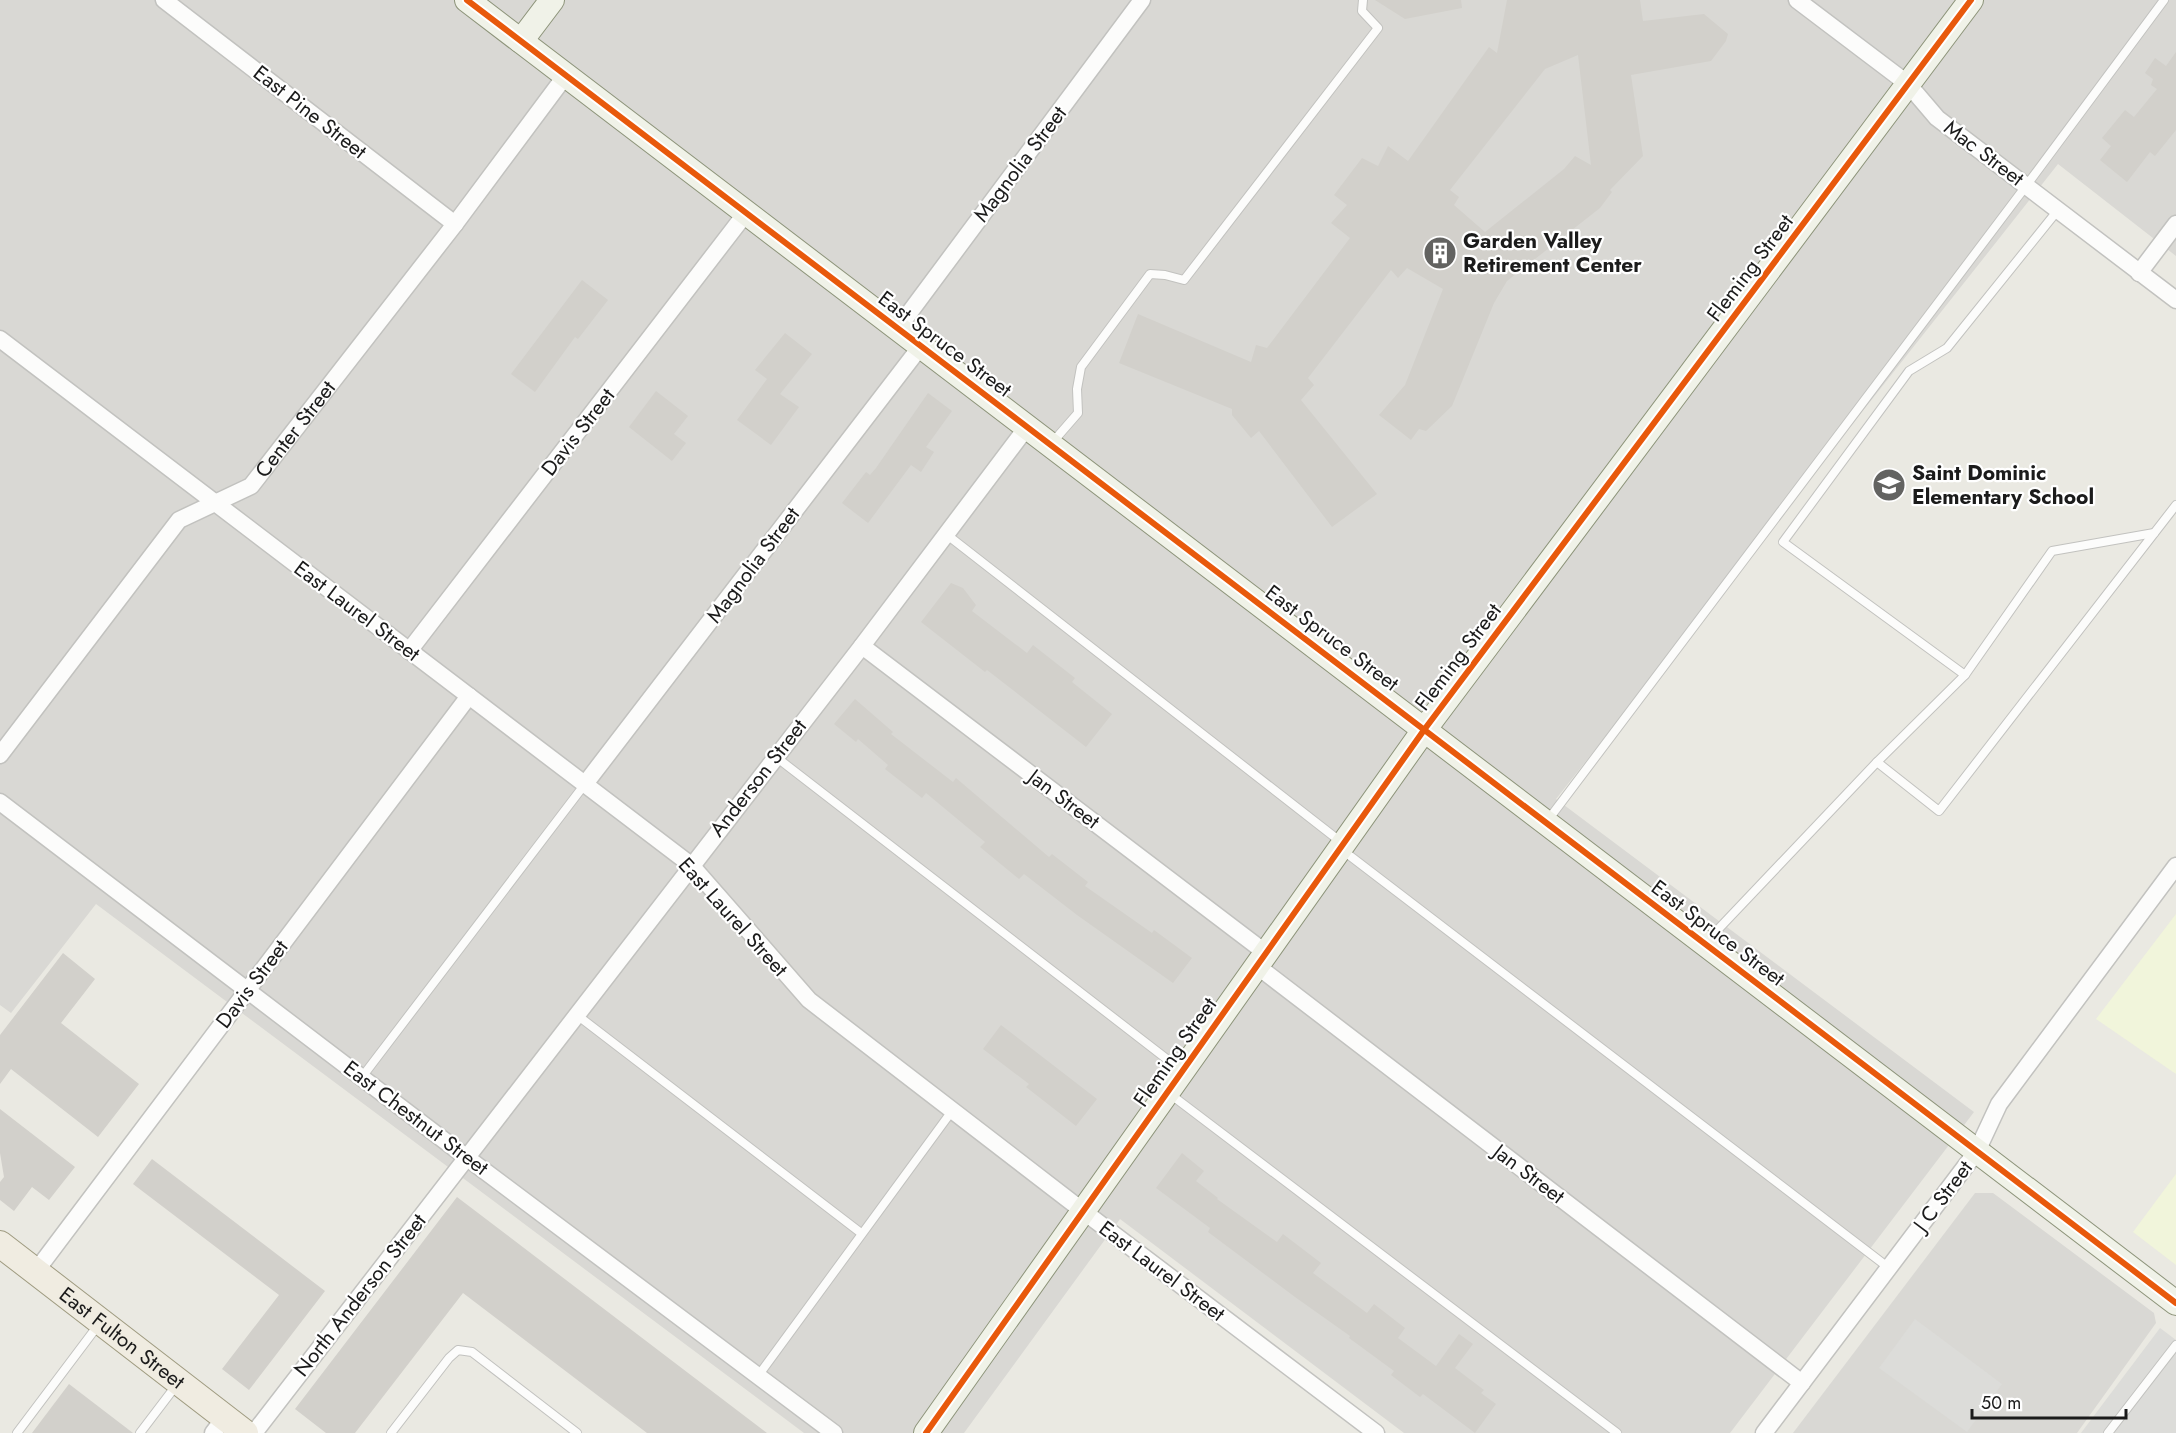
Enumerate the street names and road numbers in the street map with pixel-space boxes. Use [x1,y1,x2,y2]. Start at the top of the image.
street label: East Pine Street [247,58,373,166]
street label: Magnolia Street [966,100,1074,228]
street label: Mac Street [1938,113,2030,193]
street label: Fleming Street [1700,208,1800,328]
street label: East Spruce Street [872,284,1018,404]
street label: Center Street [248,374,343,484]
street label: Davis Street [534,382,622,482]
street label: Magnolia Street [699,501,807,629]
street label: East Laurel Street [288,554,426,668]
street label: East Spruce Street [1259,578,1405,698]
street label: Fleming Street [1408,597,1508,717]
street label: Anderson Street [702,713,814,843]
street label: Jan Street [1020,760,1106,836]
street label: East Laurel Street [671,851,795,983]
street label: East Spruce Street [1645,873,1791,993]
street label: Davis Street [209,933,295,1035]
street label: Fleming Street [1126,991,1224,1113]
street label: East Chestnut Street [337,1053,495,1183]
street label: Jan Street [1485,1135,1571,1211]
street label: J C Street [1904,1154,1980,1240]
street label: North Anderson Street [287,1207,433,1383]
street label: East Laurel Street [1093,1214,1231,1328]
street label: East Fulton Street [53,1280,191,1396]

